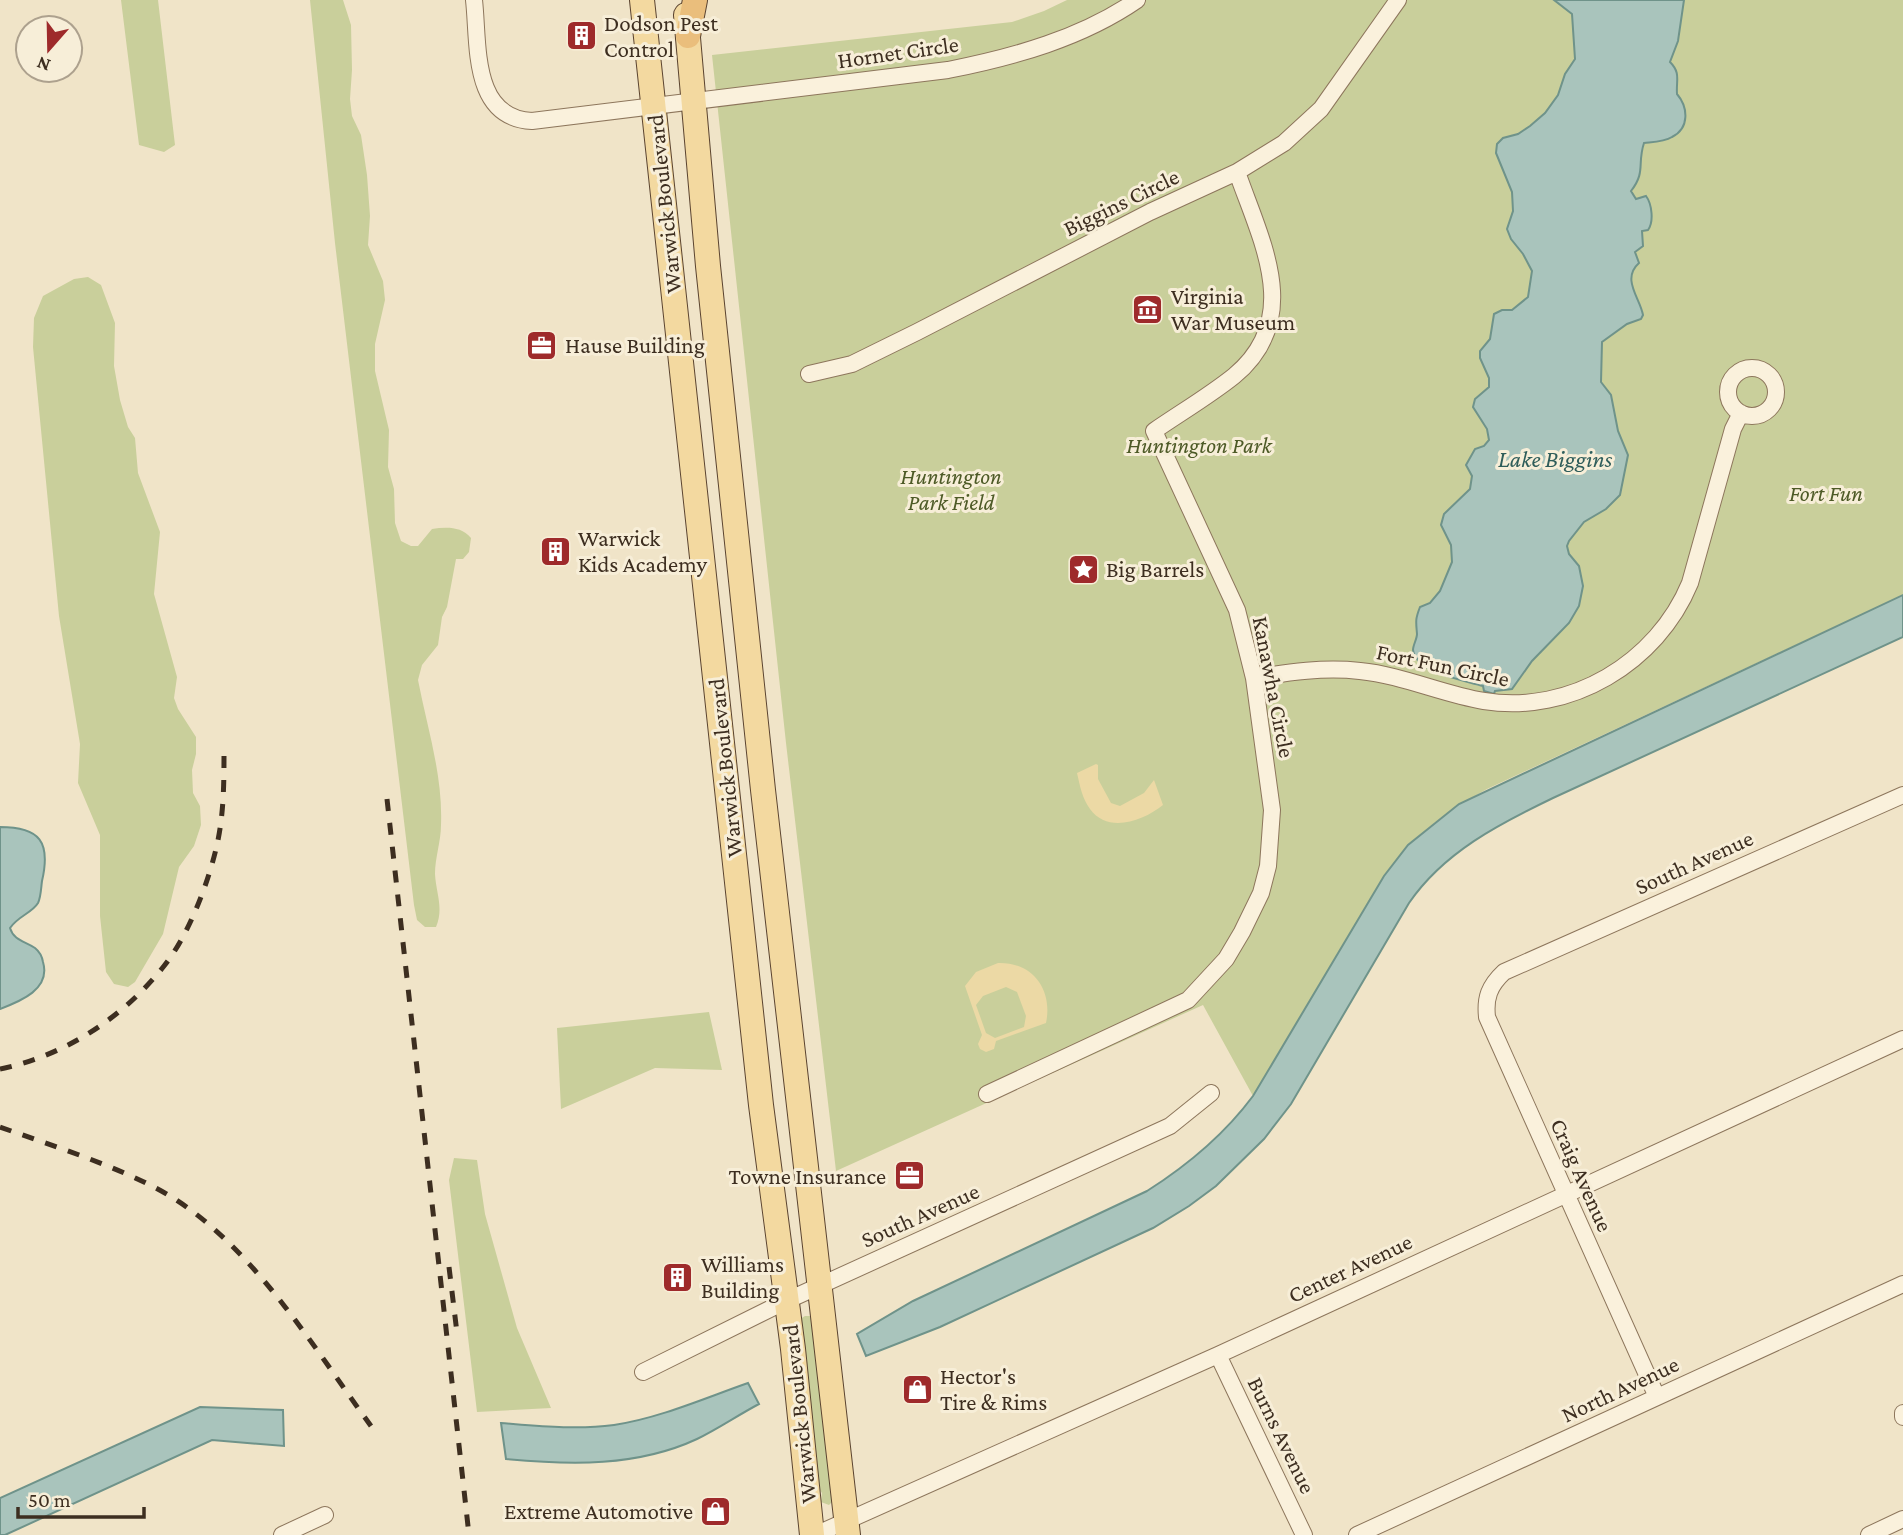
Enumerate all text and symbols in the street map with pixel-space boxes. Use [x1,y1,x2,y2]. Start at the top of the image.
place label: Dodson Pest Control [604,10,718,62]
north arrow [14,14,84,84]
building icon: Dodson Pest Control [564,19,598,53]
street label: Hornet Circle [836,31,960,73]
text: N [34,52,53,77]
street label: Warwick Boulevard [642,113,686,295]
street label: Biggins Circle [1059,163,1183,241]
place label: Virginia War Museum [1171,283,1295,335]
museum icon: Virginia War Museum [1131,292,1165,326]
office icon: Hause Building [525,328,559,362]
place label: Hause Building [565,332,705,358]
park label: Huntington Park [1126,432,1273,458]
water label: Lake Biggins [1498,445,1613,472]
park label: Huntington Park Field [900,463,1002,515]
park label: Fort Fun [1789,480,1863,506]
place label: Warwick Kids Academy [578,525,708,577]
building icon: Warwick Kids Academy [538,534,572,568]
place icon: Big Barrels [1066,552,1100,586]
place label: Big Barrels [1106,556,1204,582]
street label: Kanawha Circle [1248,614,1300,760]
street label: Fort Fun Circle [1374,638,1512,692]
street label: Warwick Boulevard [703,677,747,859]
street label: South Avenue [1631,824,1757,900]
street label: Craig Avenue [1545,1114,1619,1236]
office icon: Towne Insurance [892,1159,926,1193]
place label: Towne Insurance [728,1163,886,1189]
street label: South Avenue [857,1177,983,1253]
street label: Center Avenue [1284,1228,1416,1308]
place label: Williams Building [701,1251,784,1303]
building icon: Williams Building [661,1260,695,1294]
street label: Warwick Boulevard [777,1323,821,1505]
street label: North Avenue [1557,1350,1683,1428]
place label: Hector's Tire & Rims [940,1363,1047,1415]
shop icon: Hector's Tire & Rims [900,1372,934,1406]
street label: Burns Avenue [1243,1373,1321,1497]
scale bar [18,1476,144,1520]
text: 50 m [28,1488,71,1512]
shop icon: Extreme Automotive [699,1494,733,1528]
place label: Extreme Automotive [504,1498,693,1524]

